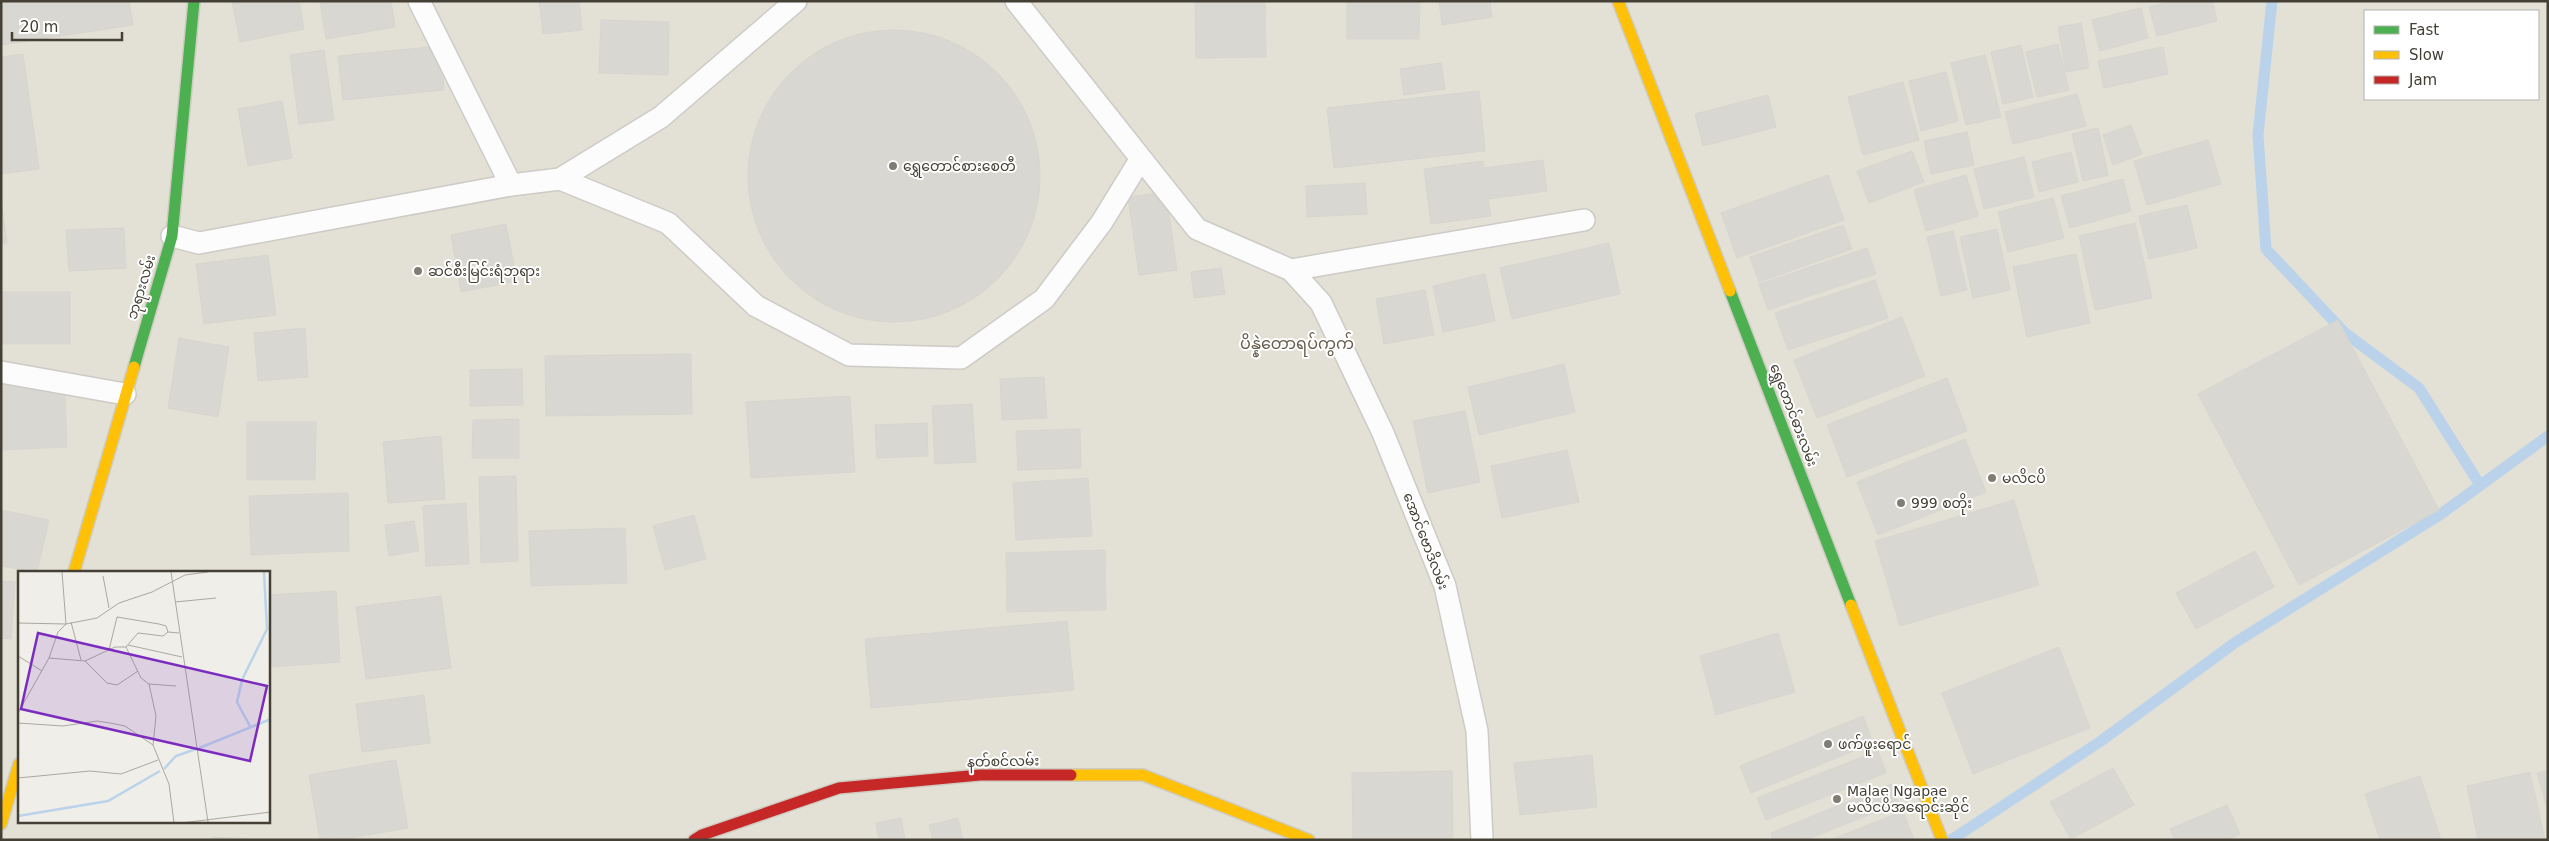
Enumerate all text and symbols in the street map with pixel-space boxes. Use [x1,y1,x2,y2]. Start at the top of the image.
scale bar [12,10,122,42]
legend [2364,10,2539,100]
text: 20 m [20,18,58,36]
text: Fast [2409,21,2439,39]
text: Slow [2409,46,2444,64]
text: Jam [2408,71,2437,89]
place label: ရွှေတောင်စားစေတီ [903,156,1016,178]
marker: ရွှေတောင်စားစေတီ [887,160,899,172]
street label: ဘုရားလမ်း [122,252,162,322]
place label: ဆင်စီးမြင်းရံဘုရား [428,261,540,283]
marker: ဆင်စီးမြင်းရံဘုရား [412,265,424,277]
district label: ပိန္နဲတောရပ်ကွက် [1240,332,1354,358]
street label: ရွှေတောင်ဓားလမ်း [1763,361,1823,470]
place label: မလိငပိ [2002,468,2046,486]
marker: မလိငပိ [1986,472,1998,484]
street label: အောင်ဗောဒိလမ်း [1400,490,1454,592]
place label: 999 စတိုး [1911,493,1972,515]
marker: 999 စတိုး [1895,497,1907,509]
inset map [18,571,270,824]
place label: ဖက်ဖူးရောင် [1838,734,1911,756]
marker: ဖက်ဖူးရောင် [1822,738,1834,750]
street label: နတ်စင်လမ်း [967,750,1039,774]
place label: Malae Ngapae မလိငပိအရောင်းဆိုင် [1847,783,1969,819]
marker: Malae Ngapae မလိငပိအရောင်းဆိုင် [1831,793,1843,805]

